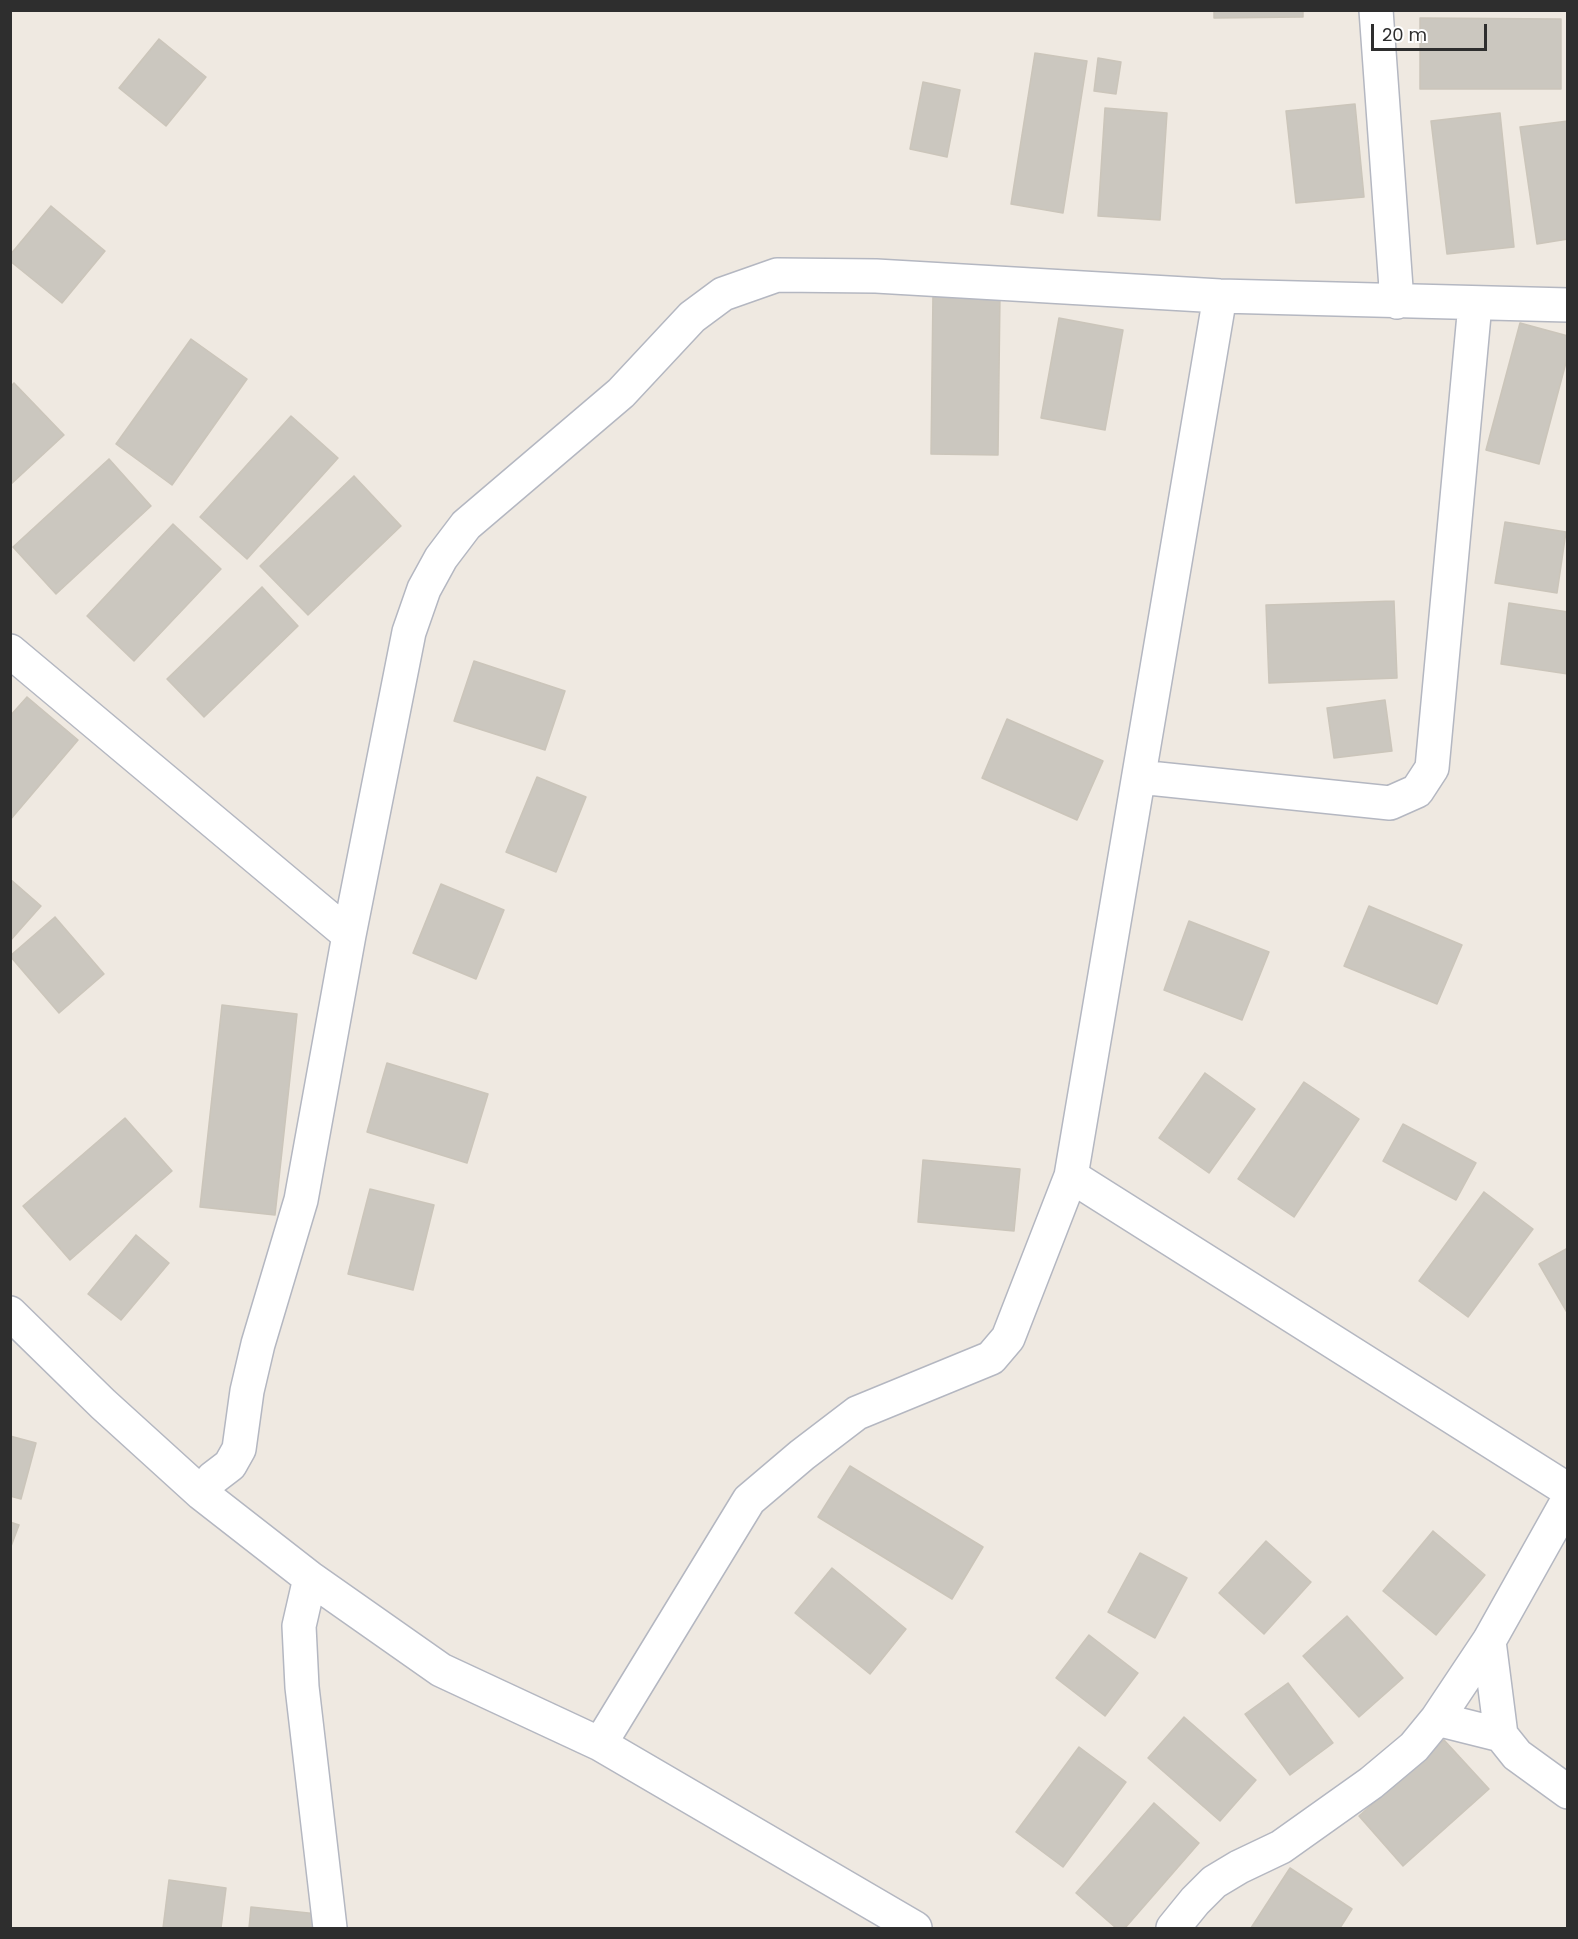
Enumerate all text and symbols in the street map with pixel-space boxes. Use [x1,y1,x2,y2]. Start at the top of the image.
scale bar [1374,12,1490,50]
text: 20 m [1382,22,1427,47]

